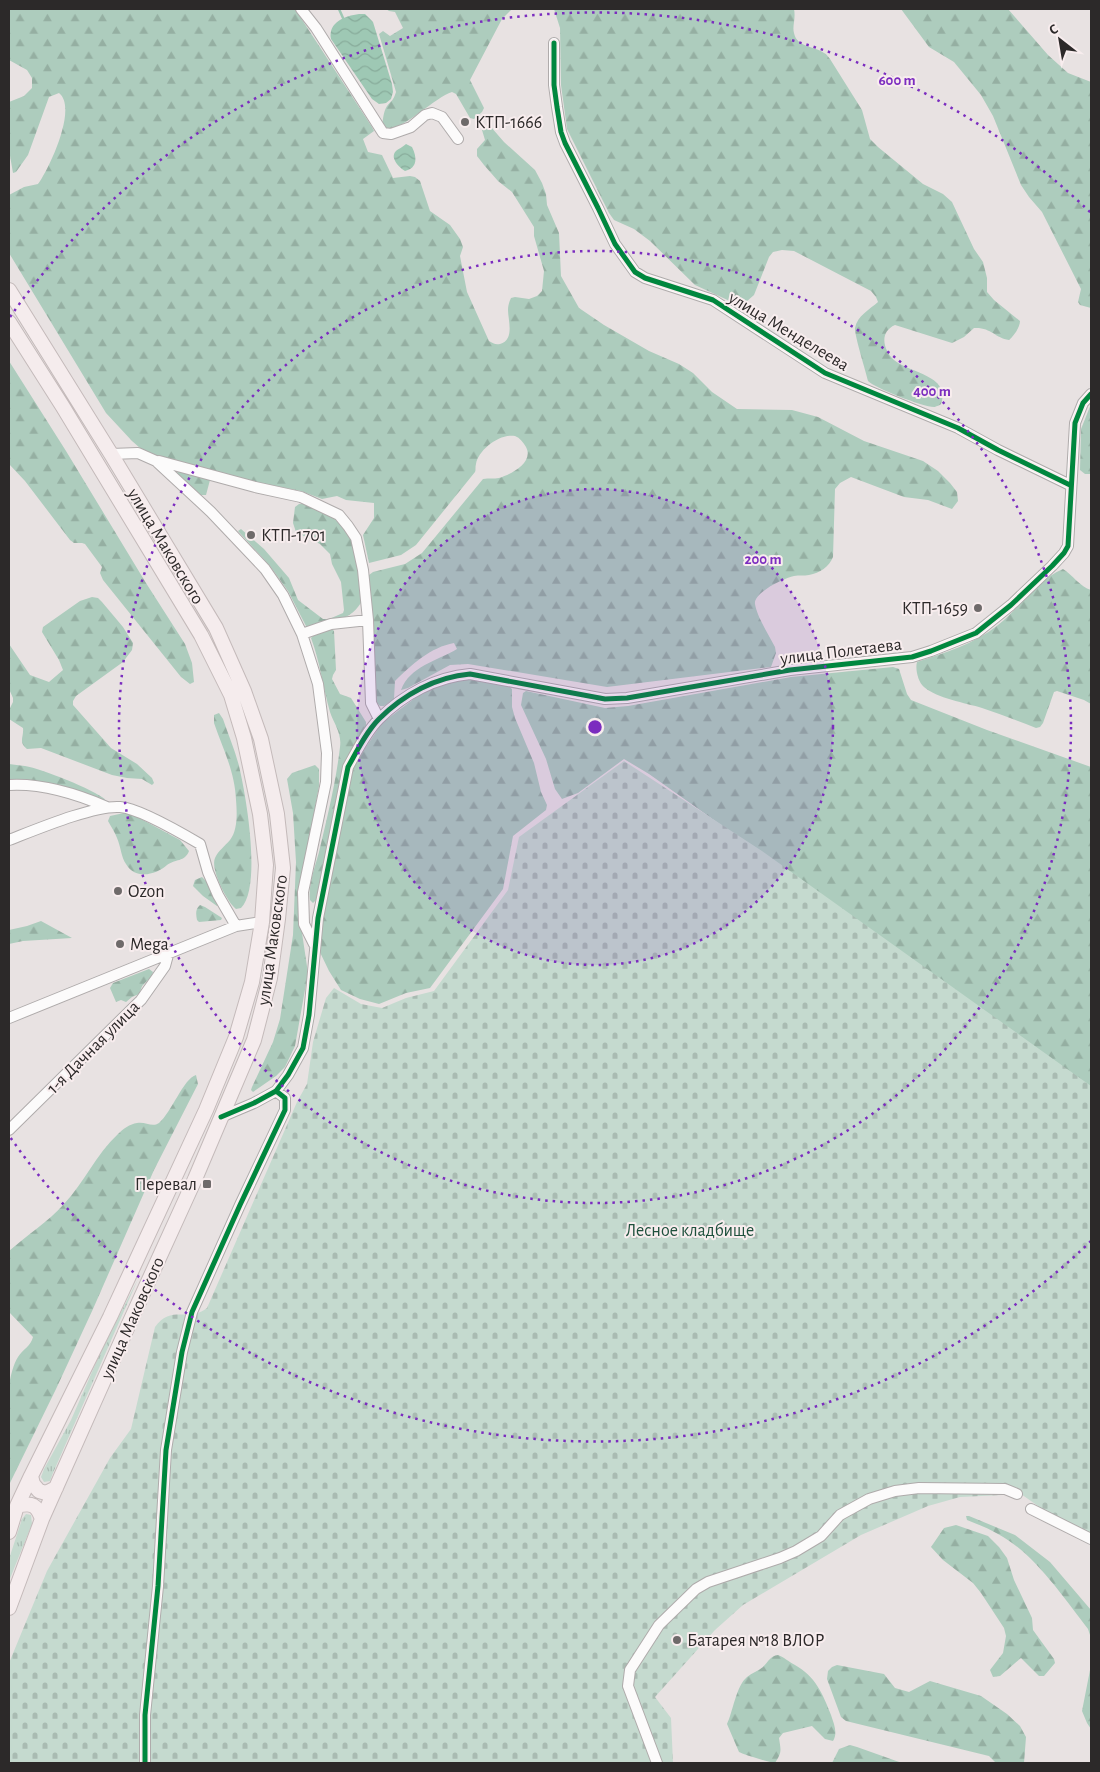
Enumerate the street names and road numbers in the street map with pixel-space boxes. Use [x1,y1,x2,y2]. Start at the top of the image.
street label: улица Менделеева [724,288,852,375]
street label: улица Маковского [123,485,207,608]
street label: улица Полетаева [778,636,903,668]
street label: улица Маковского [255,874,291,1007]
street label: 1-я Дачная улица [44,998,144,1098]
street label: улица Маковского [98,1255,168,1383]

